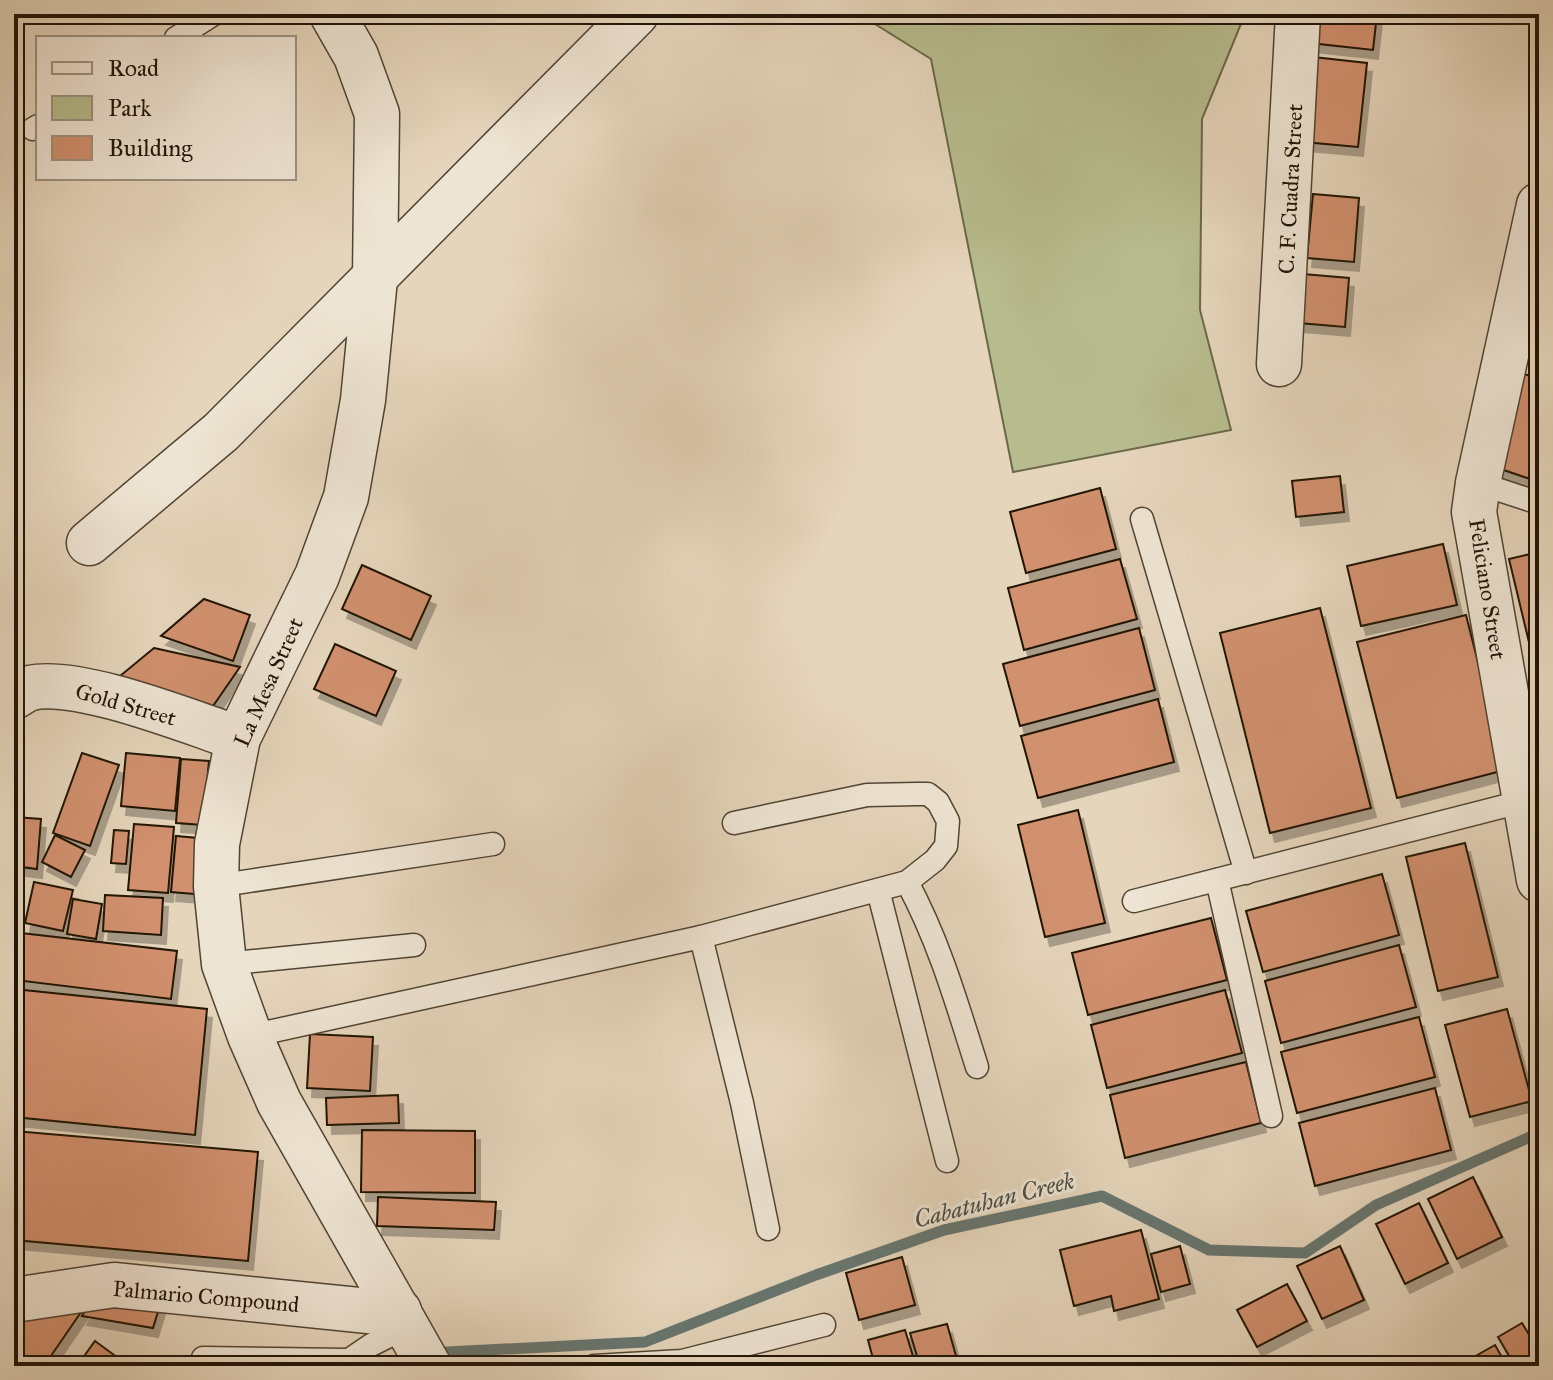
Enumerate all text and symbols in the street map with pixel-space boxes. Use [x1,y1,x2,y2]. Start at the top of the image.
legend [36,36,296,180]
text: Road [108,53,159,83]
text: Park [108,93,152,123]
street label: C. F. Cuadra Street [1273,103,1308,275]
text: Building [108,133,193,163]
street label: Feliciano Street [1463,517,1512,662]
street label: La Mesa Street [228,613,309,751]
street label: Gold Street [72,677,180,732]
water label: Cabatuhan Creek [911,1165,1078,1234]
street label: Palmario Compound [112,1275,300,1318]

